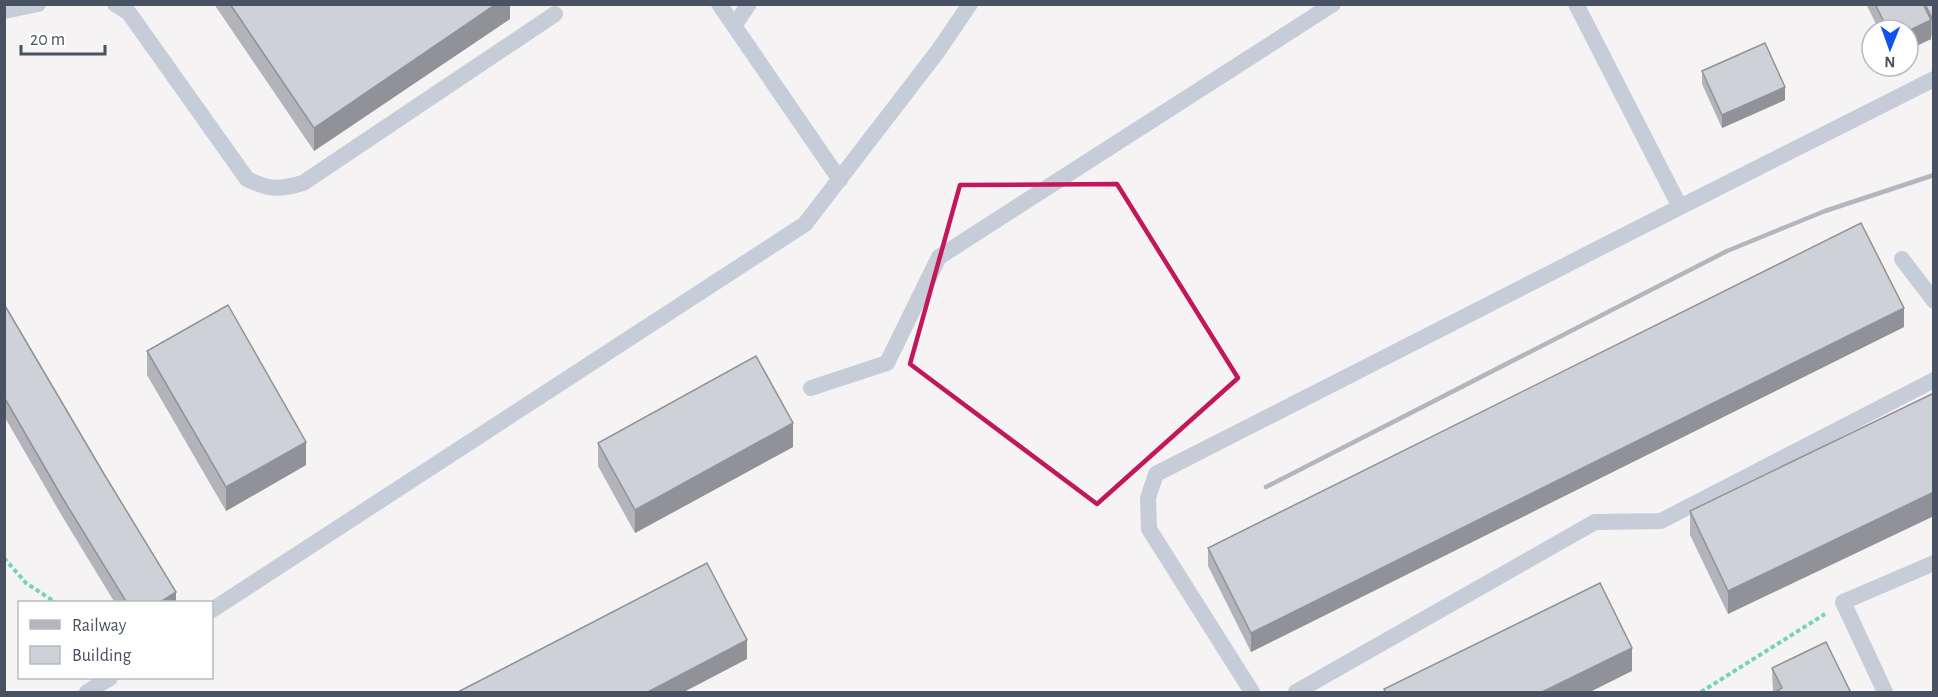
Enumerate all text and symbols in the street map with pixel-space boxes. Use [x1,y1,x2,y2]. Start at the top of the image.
scale bar [21,18,105,56]
north arrow [1860,18,1920,78]
text: 20 m [30,31,65,49]
text: N [1884,54,1895,70]
legend [18,601,213,679]
text: Railway [72,617,127,635]
text: Building [72,647,132,665]

